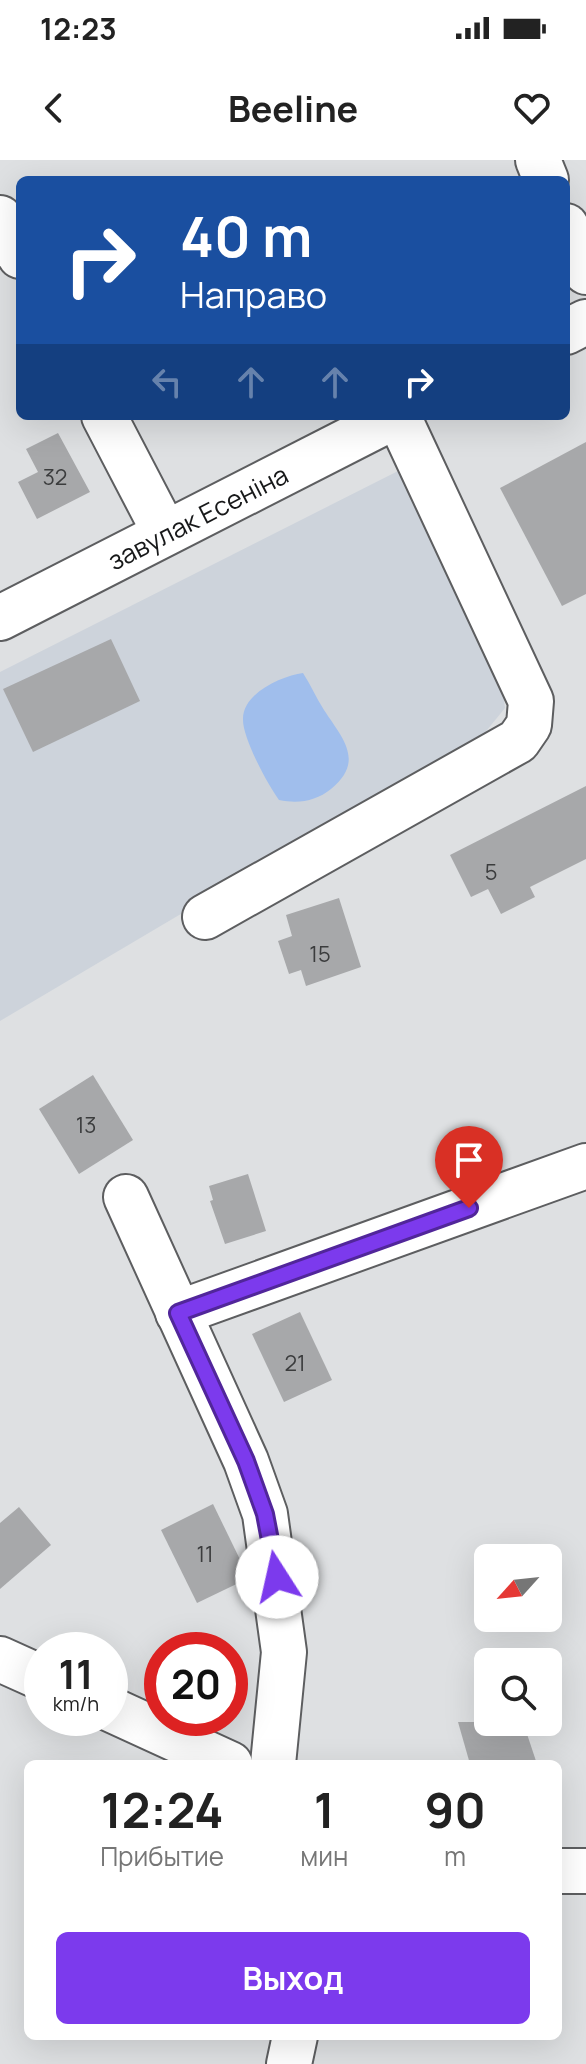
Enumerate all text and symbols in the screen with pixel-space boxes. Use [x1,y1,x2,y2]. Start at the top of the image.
text: 12:23 [40,8,117,49]
text: Beeline [228,84,358,133]
icon: back [32,86,76,130]
icon: heart [510,86,554,130]
text: 40 m [180,197,312,274]
icon: right [48,208,152,312]
text: Направо [180,270,327,319]
icon: left [145,360,189,404]
icon: ahead [229,360,273,404]
icon: ahead [313,360,357,404]
icon: right [397,360,441,404]
street label: завулак Есеніна [101,456,294,578]
house number: 32 [43,462,67,492]
house number: 5 [485,857,497,887]
house number: 15 [309,939,331,969]
house number: 13 [76,1110,96,1140]
pin [435,1126,503,1208]
icon: arrive [447,1138,491,1182]
house number: 21 [284,1348,306,1378]
position arrow [235,1535,319,1619]
house number: 11 [196,1539,214,1569]
north arrow [474,1544,562,1632]
map controls [474,1544,562,1736]
speed limit sign: 20 [144,1632,248,1736]
text: 11 [58,1646,94,1701]
button: search [474,1648,562,1736]
text: km/h [53,1690,99,1717]
text: 12:24 [101,1777,224,1842]
text: 1 [314,1777,335,1842]
text: 90 [424,1777,486,1842]
text: Прибытие [100,1838,224,1874]
text: мин [300,1838,348,1874]
text: m [444,1838,466,1874]
button: Выход [56,1932,530,2024]

